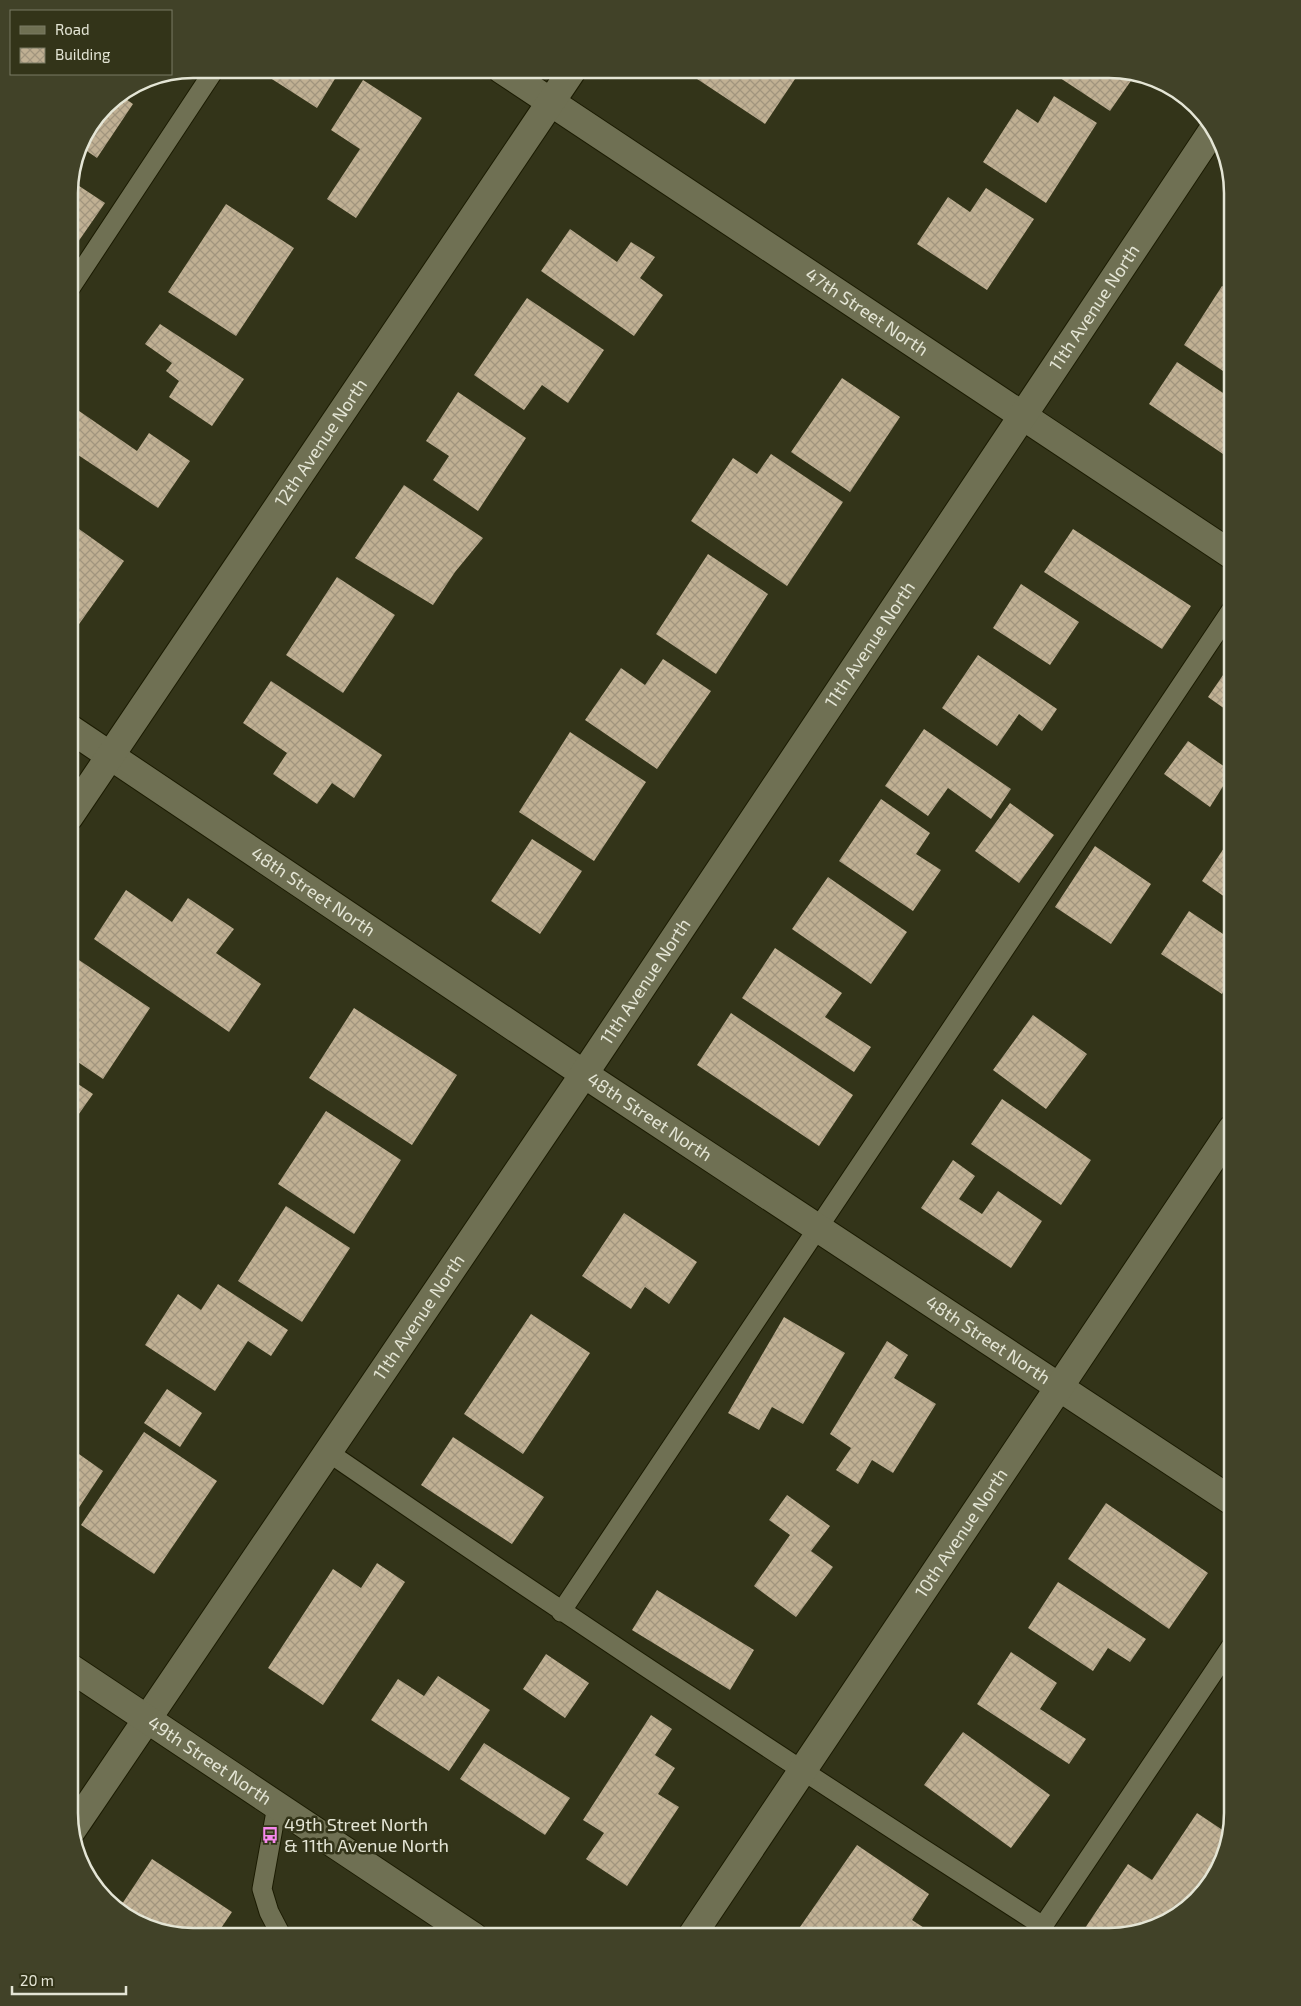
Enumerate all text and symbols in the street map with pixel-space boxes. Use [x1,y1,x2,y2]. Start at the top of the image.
legend [10,10,172,75]
text: Road [55,20,90,38]
text: Building [55,45,111,63]
street label: 11th Avenue North [1044,240,1144,374]
street label: 47th Street North [801,262,933,360]
street label: 12th Avenue North [269,374,371,511]
street label: 11th Avenue North [819,577,919,711]
street label: 48th Street North [247,842,380,941]
street label: 11th Avenue North [595,914,695,1048]
street label: 48th Street North [584,1067,717,1165]
street label: 11th Avenue North [368,1250,469,1384]
street label: 48th Street North [922,1290,1055,1388]
street label: 10th Avenue North [909,1464,1012,1601]
street label: 49th Street North [144,1711,276,1809]
place label: 49th Street North & 11th Avenue North [284,1813,449,1856]
bus stop icon: 49th Street North & 11th Avenue North [260,1825,280,1845]
scale bar [12,1964,126,1996]
text: 20 m [20,1971,54,1989]

